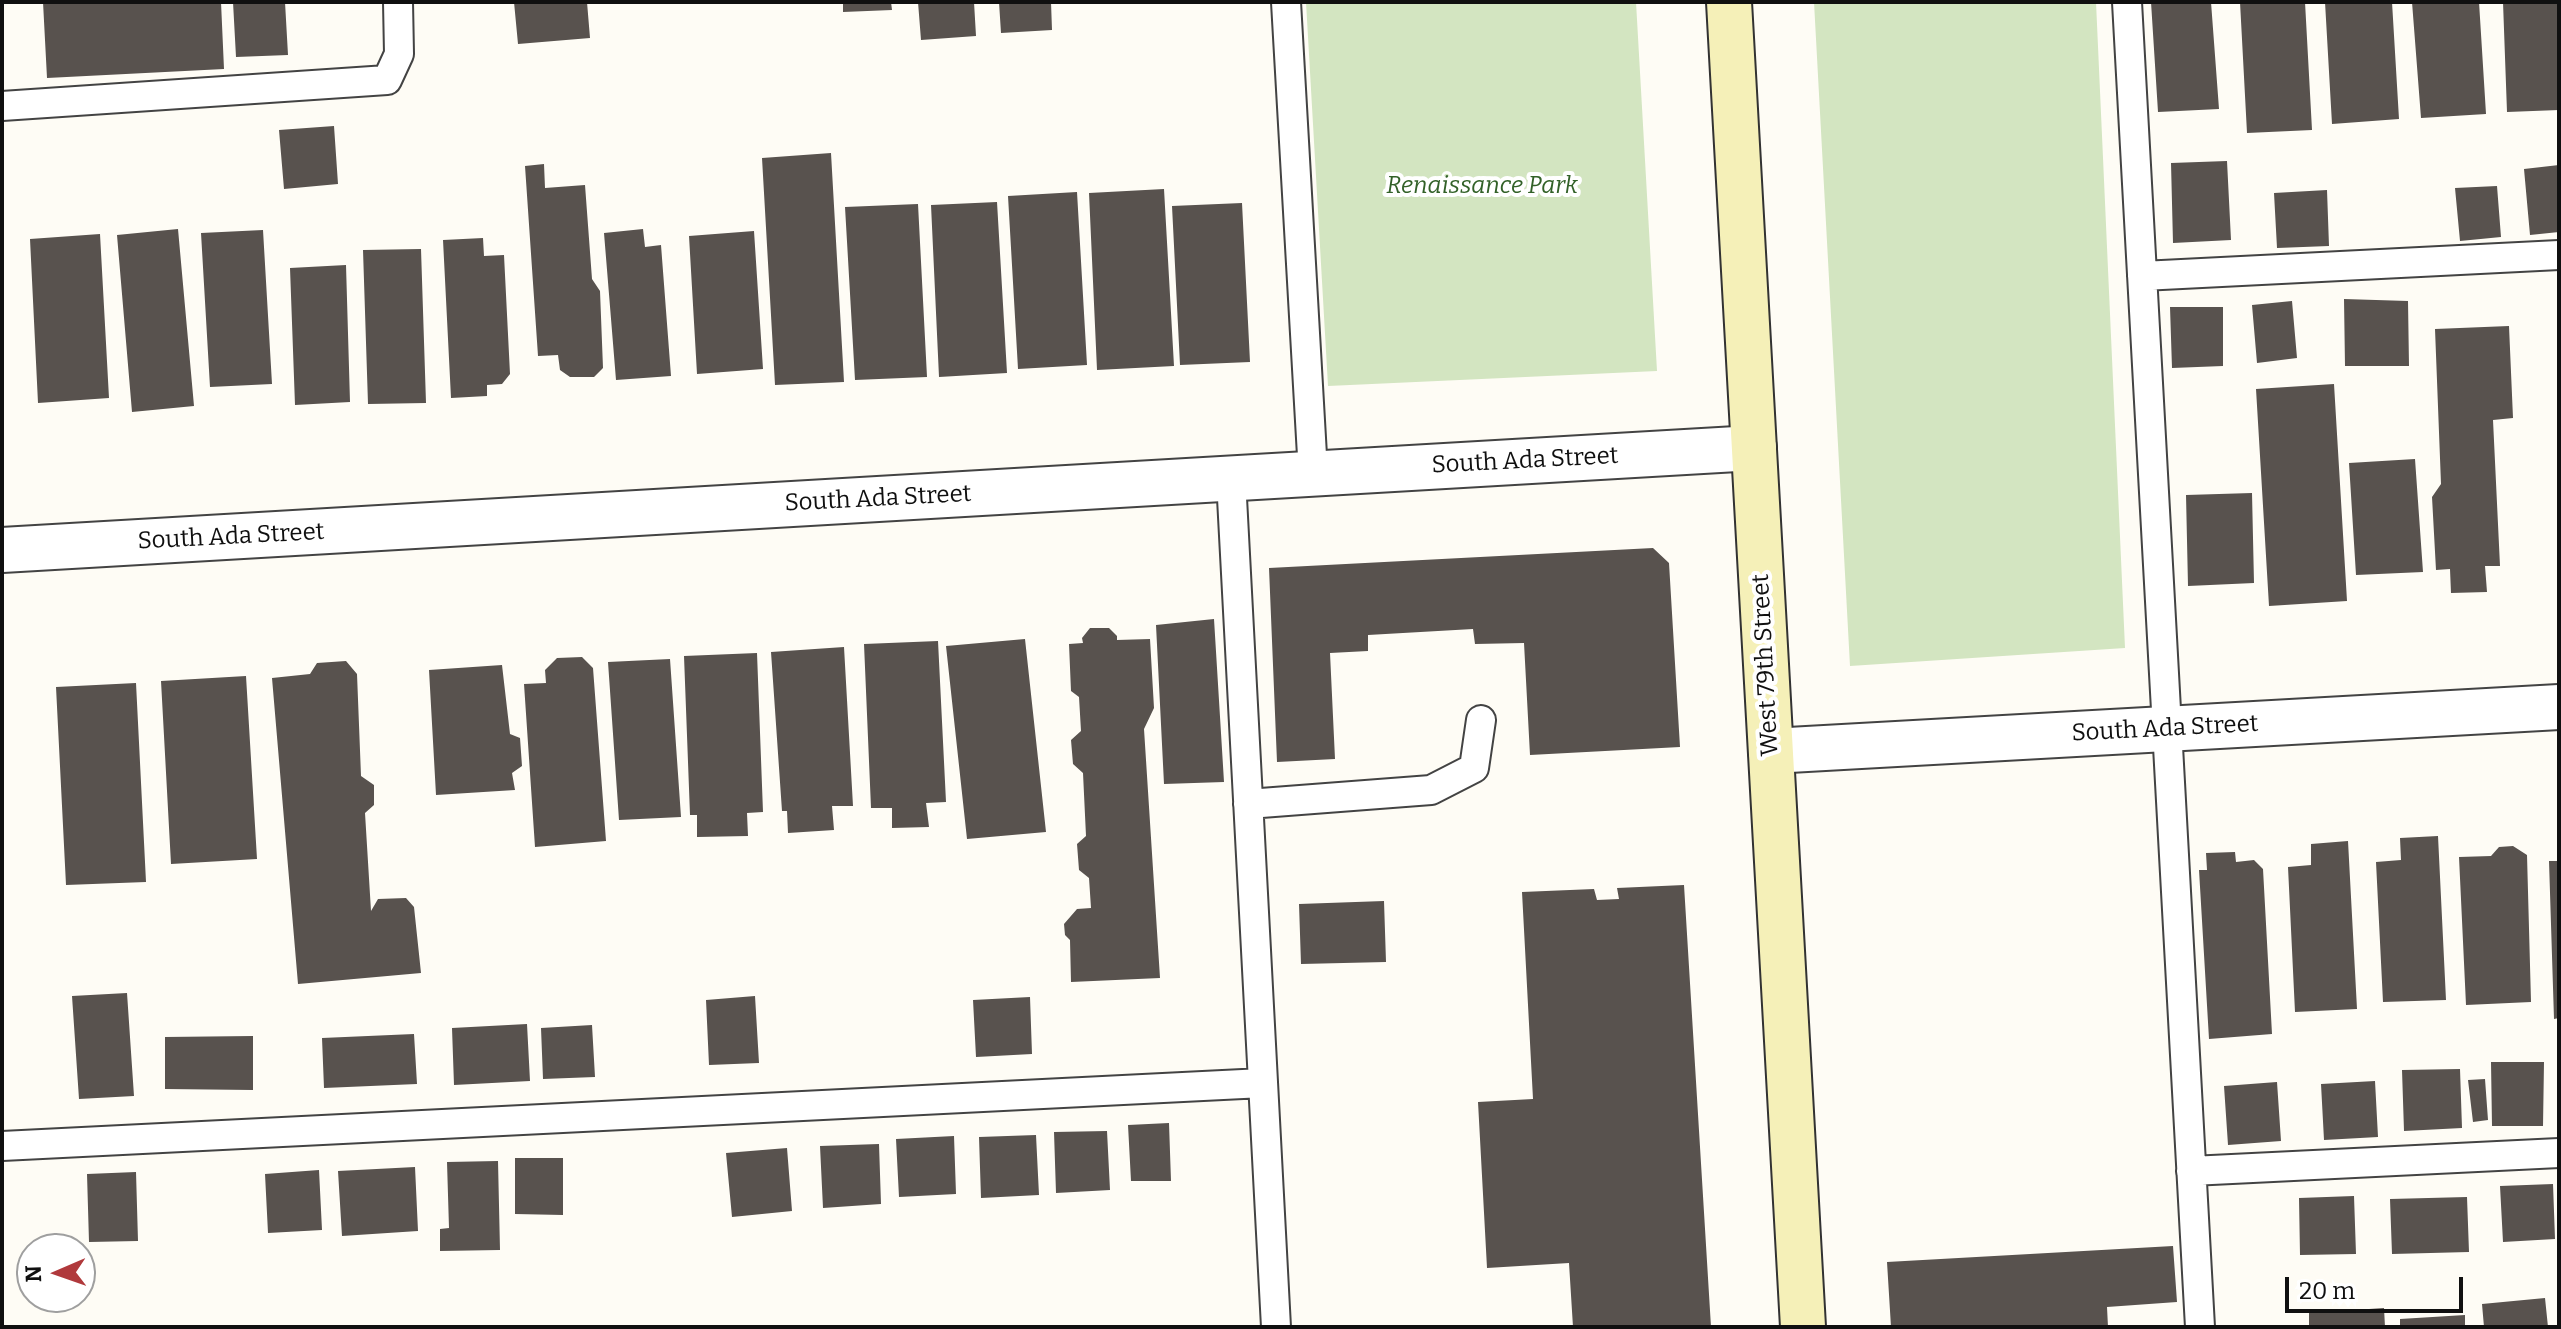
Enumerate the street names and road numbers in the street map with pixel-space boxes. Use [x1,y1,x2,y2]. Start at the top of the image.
street label: South Ada Street [1431,442,1619,480]
street label: South Ada Street [784,480,972,518]
street label: South Ada Street [137,518,325,556]
street label: West 79th Street [1747,573,1785,757]
street label: South Ada Street [2071,710,2259,748]

